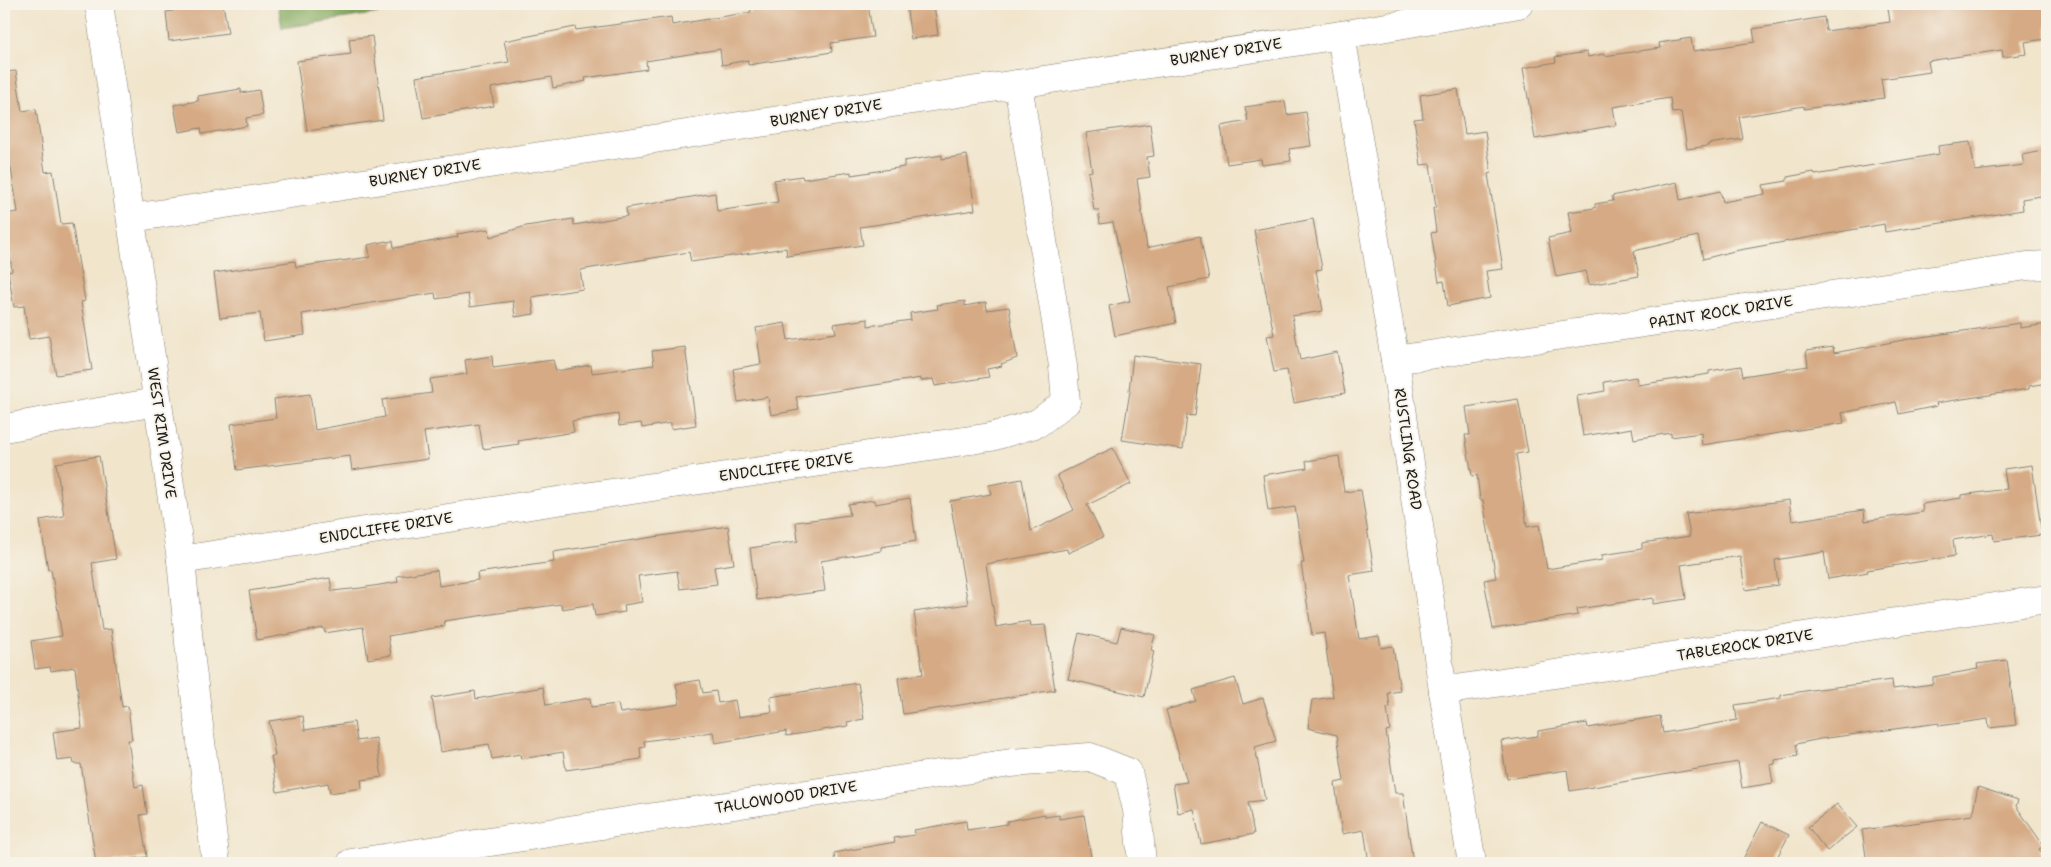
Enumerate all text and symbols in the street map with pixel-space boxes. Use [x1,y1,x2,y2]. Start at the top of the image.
street label: BURNEY DRIVE [1169,33,1283,71]
street label: BURNEY DRIVE [769,94,883,132]
street label: BURNEY DRIVE [368,154,482,192]
street label: PAINT ROCK DRIVE [1648,291,1794,333]
street label: WEST RIM DRIVE [143,366,181,500]
street label: RUSTLING ROAD [1390,387,1426,511]
street label: ENDCLIFFE DRIVE [718,448,854,486]
street label: ENDCLIFFE DRIVE [318,508,454,548]
street label: TABLEROCK DRIVE [1675,624,1815,666]
street label: TALLOWOOD DRIVE [713,776,859,818]

